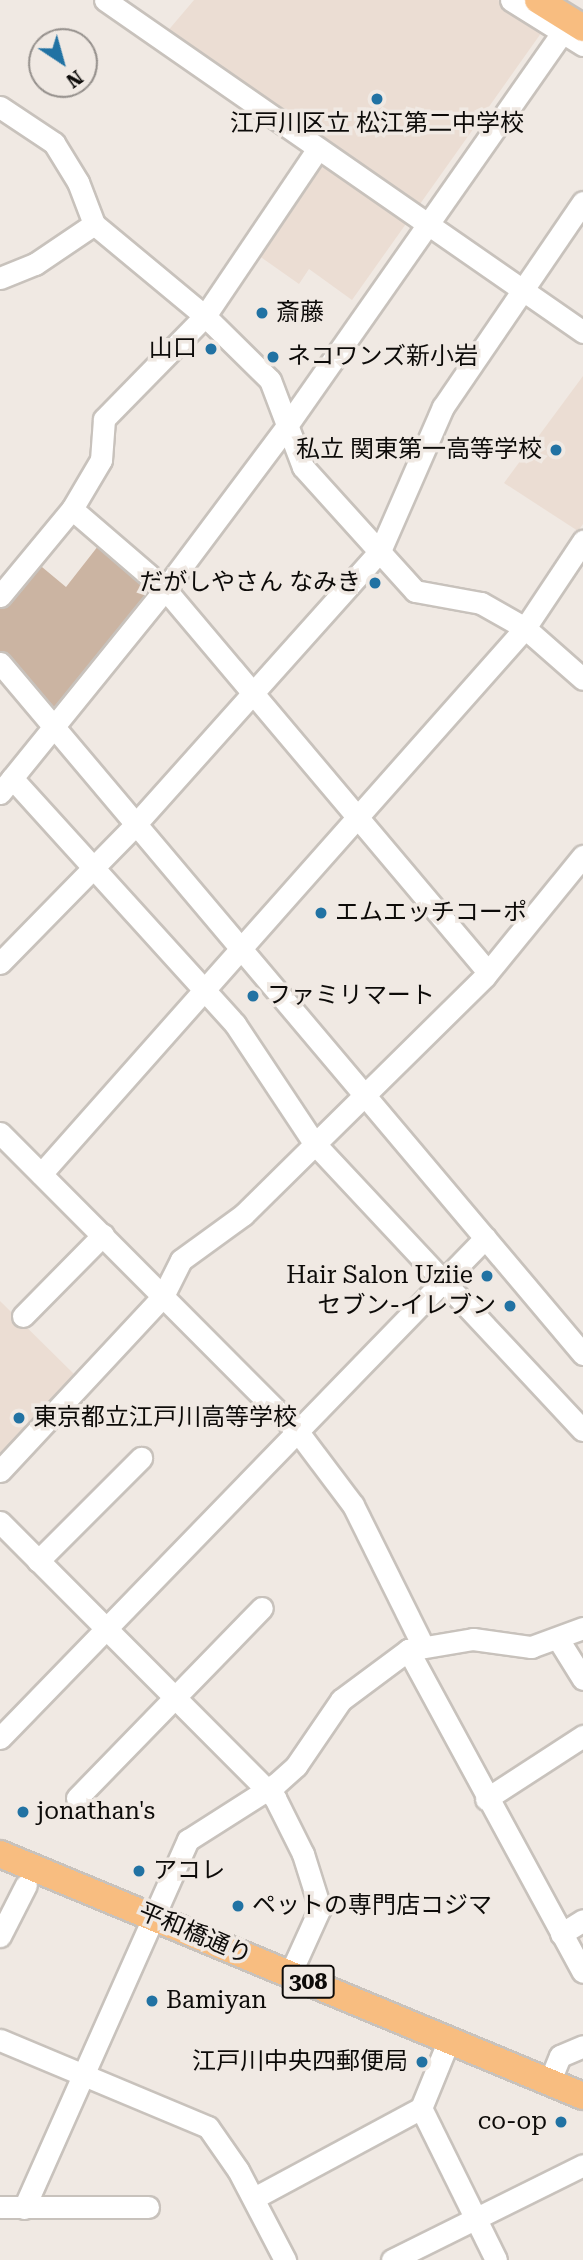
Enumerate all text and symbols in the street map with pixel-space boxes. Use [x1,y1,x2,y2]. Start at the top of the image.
north arrow [28,28,98,98]
text: N [62,65,87,92]
marker: 江戸川区立 松江第二中学校 [369,91,385,107]
place label: 江戸川区立 松江第二中学校 [230,110,524,138]
place label: 斎藤 [276,299,324,327]
marker: 斎藤 [254,305,270,321]
place label: 山口 [149,335,197,363]
marker: 山口 [203,341,219,357]
place label: ネコワンズ新小岩 [287,343,479,371]
marker: ネコワンズ新小岩 [265,349,281,365]
place label: 私立 関東第一高等学校 [296,436,542,464]
marker: 私立 関東第一高等学校 [548,442,564,458]
place label: だがしやさん なみき [139,569,361,597]
marker: だがしやさん なみき [367,575,383,591]
place label: エムエッチコーポ [335,899,527,927]
marker: エムエッチコーポ [313,905,329,921]
place label: ファミリマート [267,982,435,1010]
marker: ファミリマート [245,988,261,1004]
place label: Hair Salon Uziie [286,1262,473,1290]
marker: Hair Salon Uziie [479,1268,495,1284]
place label: セブン-イレブン [317,1292,496,1320]
marker: セブン-イレブン [502,1298,518,1314]
place label: 東京都立江戸川高等学校 [33,1404,297,1432]
marker: 東京都立江戸川高等学校 [11,1410,27,1426]
place label: jonathan's [37,1798,155,1826]
marker: jonathan's [15,1804,31,1820]
place label: アコレ [153,1857,225,1885]
marker: アコレ [131,1863,147,1879]
place label: ペットの専門店コジマ [252,1892,492,1920]
street label: 平和橋通り [134,1897,256,1971]
marker: ペットの専門店コジマ [230,1898,246,1914]
road number: 308 [280,1963,336,2002]
place label: Bamiyan [166,1987,267,2015]
marker: Bamiyan [144,1993,160,2009]
place label: 江戸川中央四郵便局 [192,2048,408,2076]
marker: 江戸川中央四郵便局 [414,2054,430,2070]
place label: co-op [478,2108,547,2136]
marker: co-op [553,2114,569,2130]

